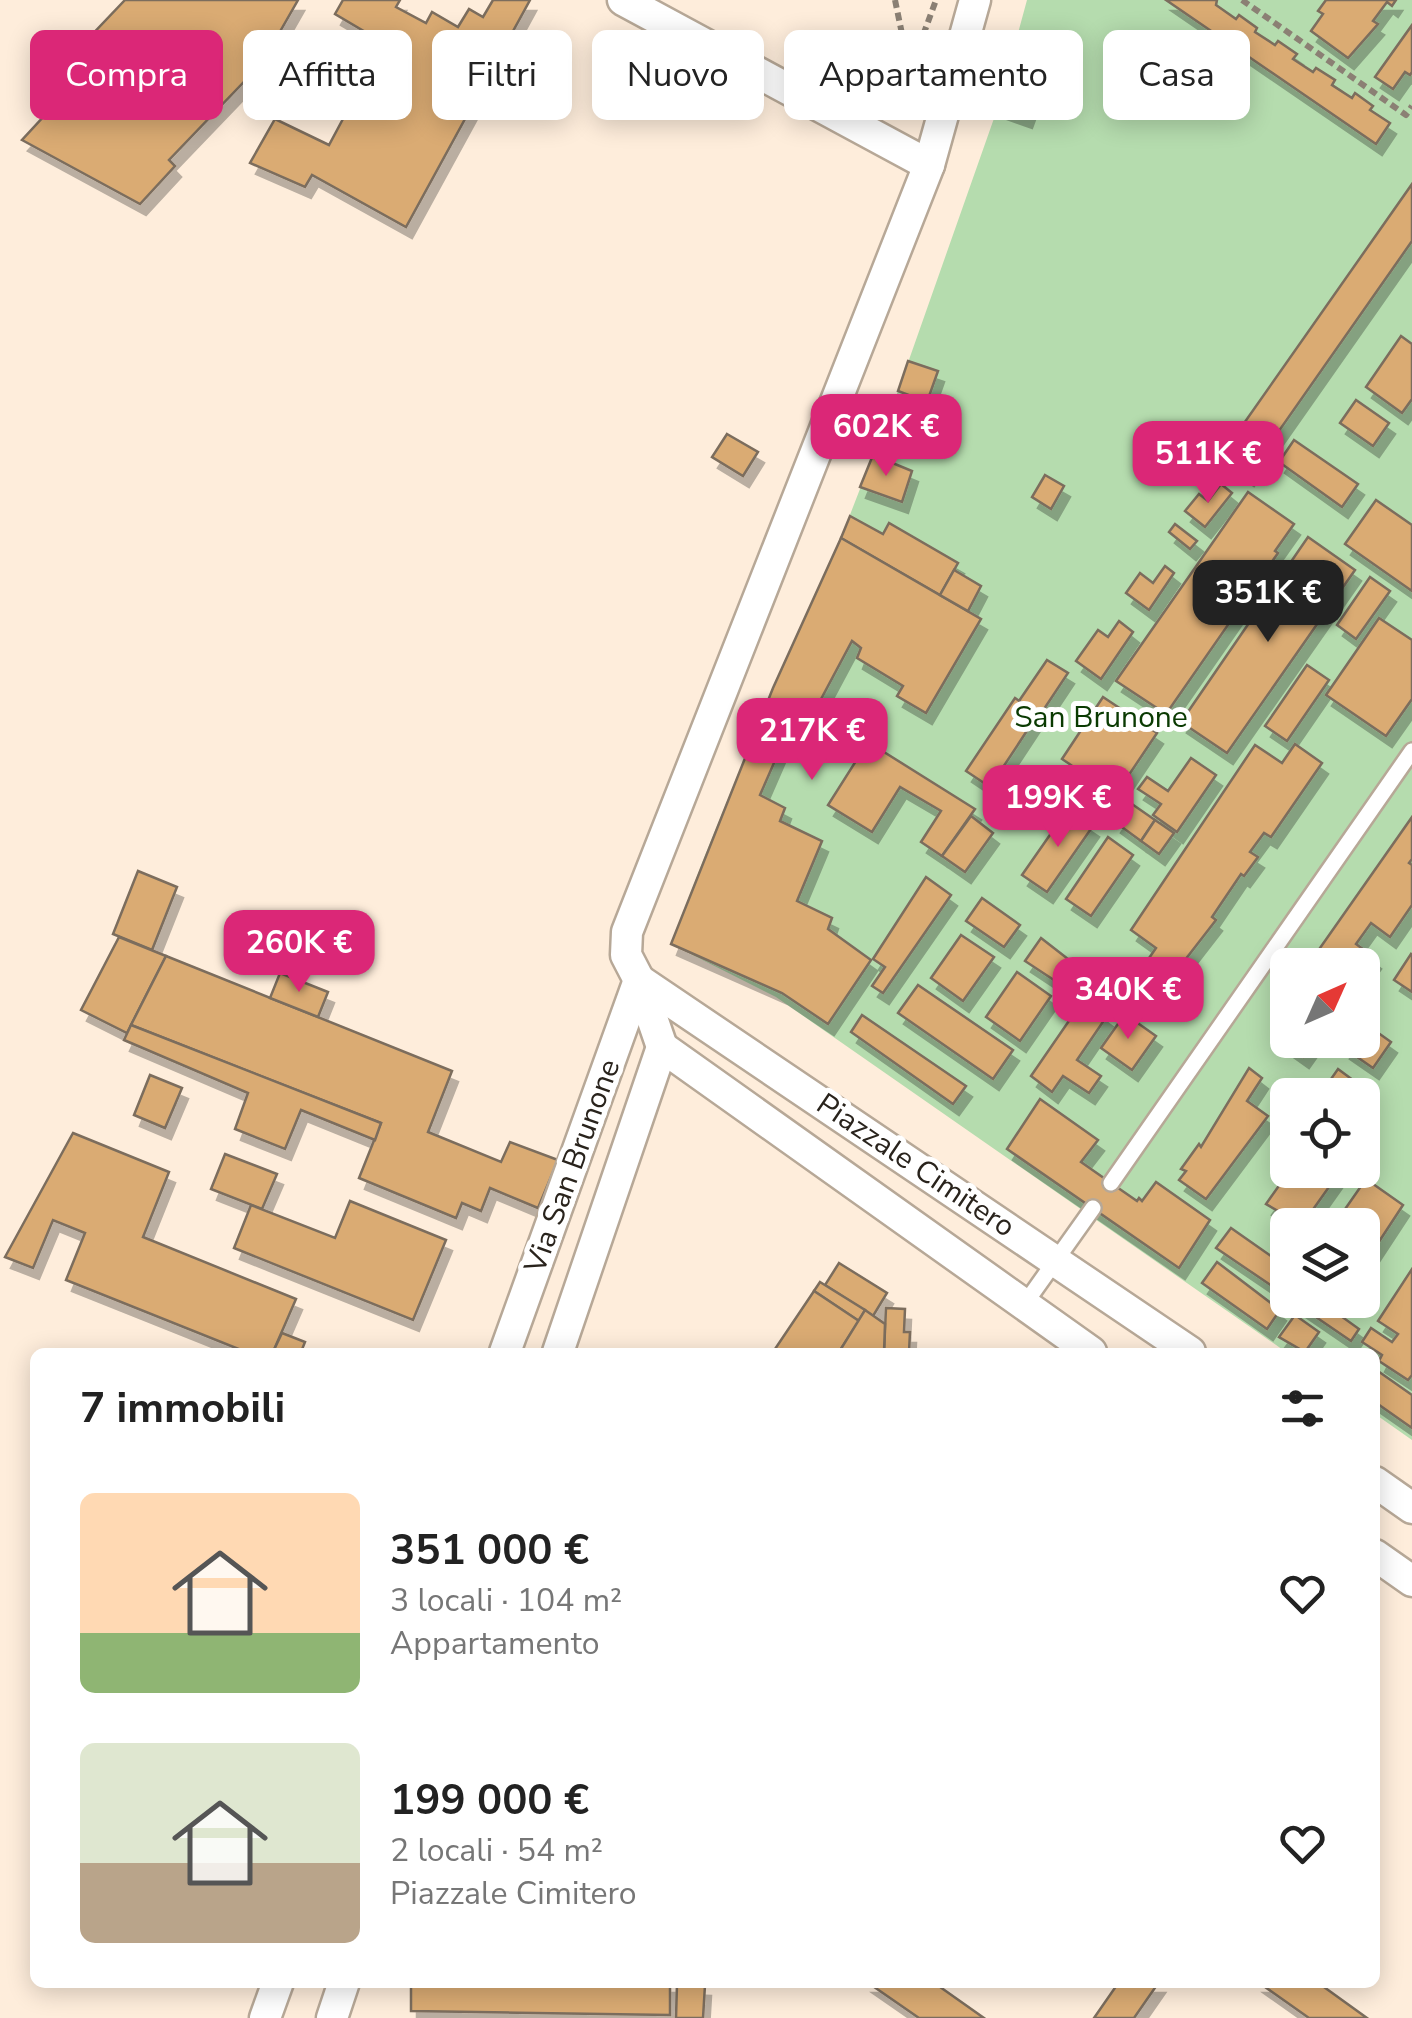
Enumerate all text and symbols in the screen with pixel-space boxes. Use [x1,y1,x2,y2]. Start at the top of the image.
chip: Compra [30,30,223,120]
chip: Affitta [243,30,412,120]
chip: Filtri [432,30,572,120]
chip: Nuovo [592,30,764,120]
chip: Appartamento [784,30,1083,120]
chip: Casa [1103,30,1250,120]
pin: 602K € [805,394,967,479]
text: 602K € [833,405,939,448]
pin: 511K € [1127,421,1289,506]
text: 511K € [1155,432,1261,475]
pin: 351K € [1187,560,1349,645]
text: 351K € [1215,571,1321,614]
park label: San Brunone [1014,697,1188,738]
pin: 217K € [731,698,893,783]
text: 217K € [759,709,865,752]
pin: 199K € [977,765,1139,850]
text: 199K € [1005,776,1111,819]
pin: 260K € [218,910,380,995]
text: 260K € [246,921,352,964]
north arrow [1270,948,1380,1058]
map controls [1270,948,1380,1318]
pin: 340K € [1047,957,1209,1042]
text: 340K € [1075,968,1181,1011]
street label: Via San Brunone [514,1053,630,1280]
button: locate [1270,1078,1380,1188]
street label: Piazzale Cimitero [808,1084,1023,1247]
button: layers [1270,1208,1380,1318]
text: 7 immobili [80,1380,285,1437]
icon: filters [1275,1381,1330,1436]
text: 351 000 € [390,1522,589,1579]
icon: home [160,1533,280,1653]
icon: heart [1275,1566,1330,1621]
text: 3 locali · 104 m² [390,1579,622,1622]
text: Appartamento [390,1622,600,1665]
text: 199 000 € [390,1772,589,1829]
icon: home [160,1783,280,1903]
icon: heart [1275,1816,1330,1871]
text: 2 locali · 54 m² [390,1829,603,1872]
text: Piazzale Cimitero [390,1872,637,1915]

